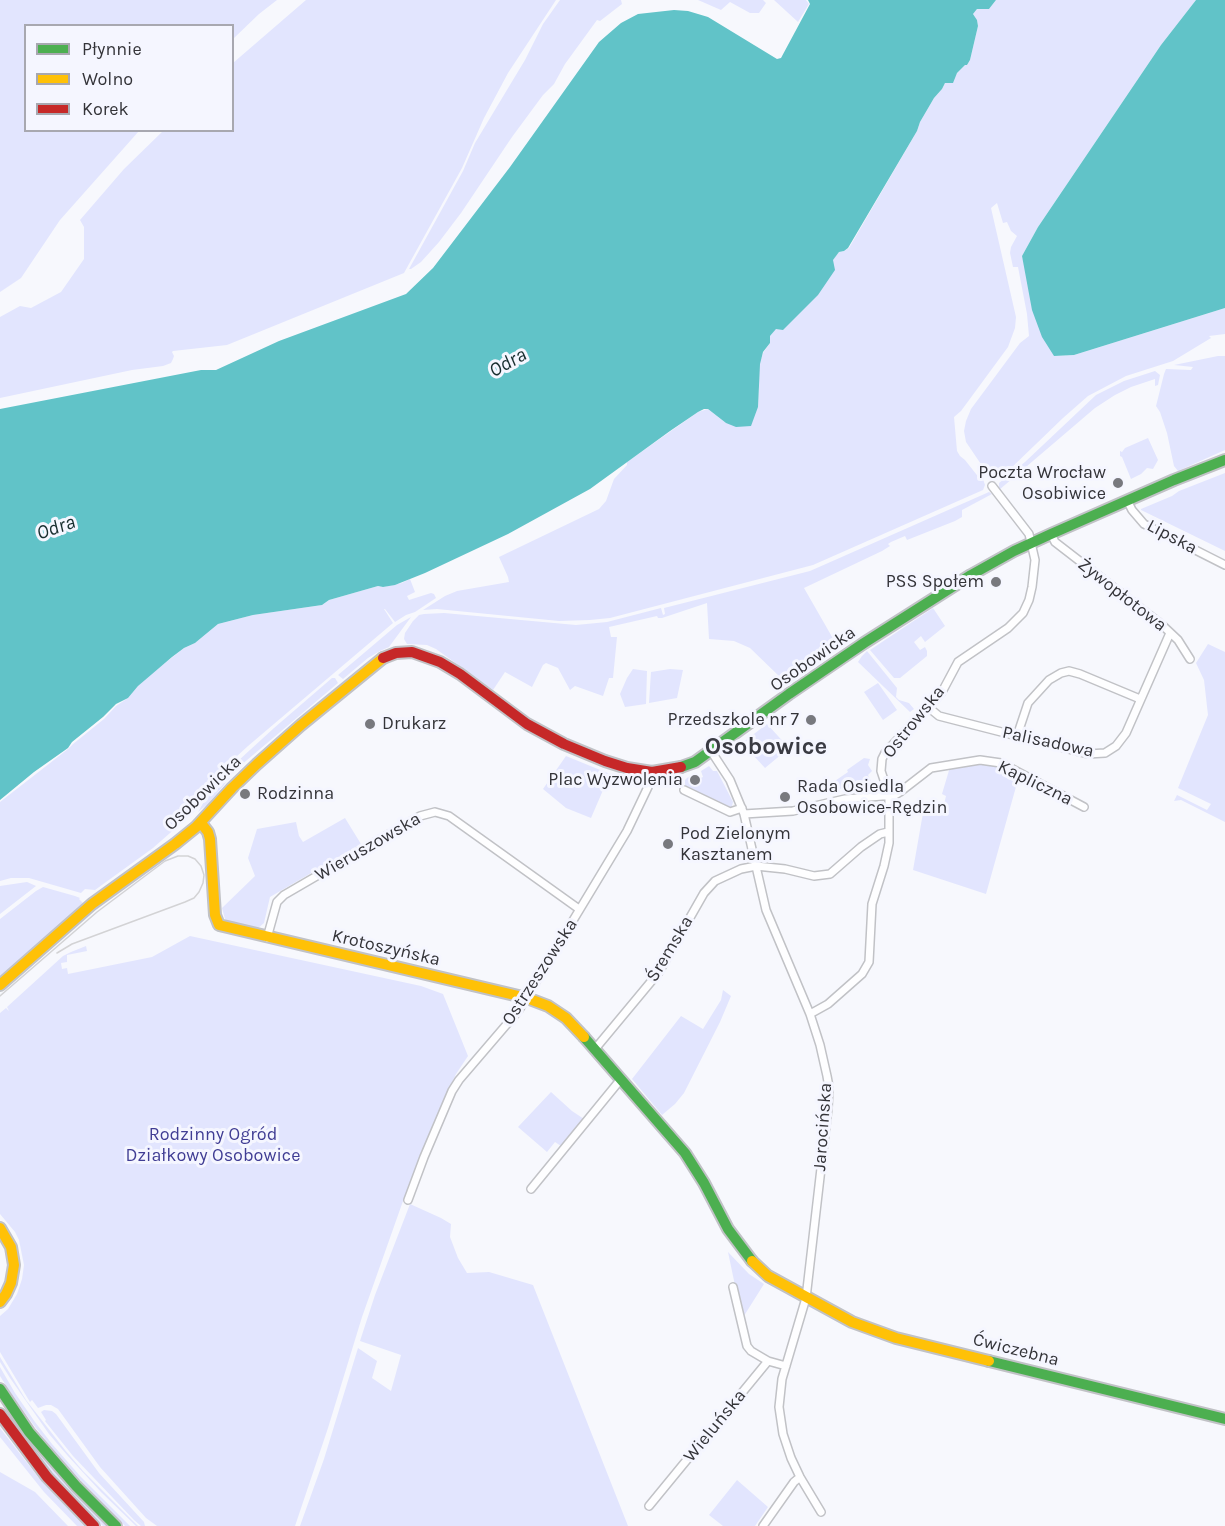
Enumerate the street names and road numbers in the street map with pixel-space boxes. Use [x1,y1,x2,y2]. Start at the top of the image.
street label: Lipska [1143,515,1201,559]
street label: Żywopłotowa [1073,554,1171,636]
street label: Osobowicka [766,622,860,696]
street label: Ostrowska [878,681,950,763]
street label: Palisadowa [1000,722,1096,762]
street label: Osobowicka [160,751,246,835]
street label: Kapliczna [994,756,1076,810]
street label: Wieruszowska [311,808,425,886]
street label: Śremska [642,912,698,986]
street label: Ostrzeszowska [498,915,582,1029]
street label: Krotoszyńska [330,925,442,971]
street label: Jarocińska [809,1082,837,1172]
street label: Ćwiczebna [971,1329,1061,1371]
street label: Wieluńska [679,1385,751,1467]

